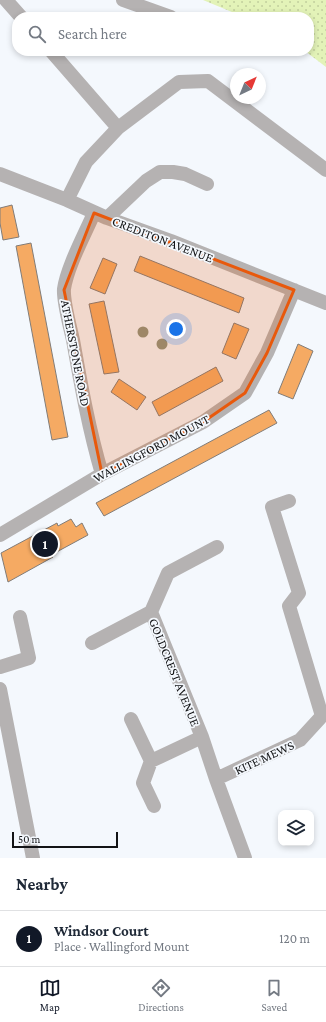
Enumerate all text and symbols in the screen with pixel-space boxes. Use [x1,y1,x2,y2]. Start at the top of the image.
search box [12,12,314,56]
icon: search [26,23,48,45]
text: Search here [58,26,127,42]
north arrow [230,68,266,104]
street label: CREDITON AVENUE [110,213,215,266]
street label: ATHERSTONE ROAD [58,299,93,408]
your location [166,319,186,339]
street label: WALLINGFORD MOUNT [91,411,212,485]
pin: 1 [32,529,58,559]
street label: GOLDCREST AVENUE [146,616,203,728]
street label: KITE MEWS [232,737,296,778]
map controls [278,810,314,846]
button: layers [278,810,314,846]
scale bar [12,830,118,849]
text: 50 m [18,833,40,845]
text: Nearby [16,875,68,894]
text: Windsor Court [54,923,149,939]
text: 1 [27,931,31,946]
text: 120 m [279,931,310,946]
text: Place · Wallingford Mount [54,939,189,954]
tab: Map [39,977,61,1013]
tab: Directions [138,977,184,1013]
tab: Saved [261,977,287,1013]

